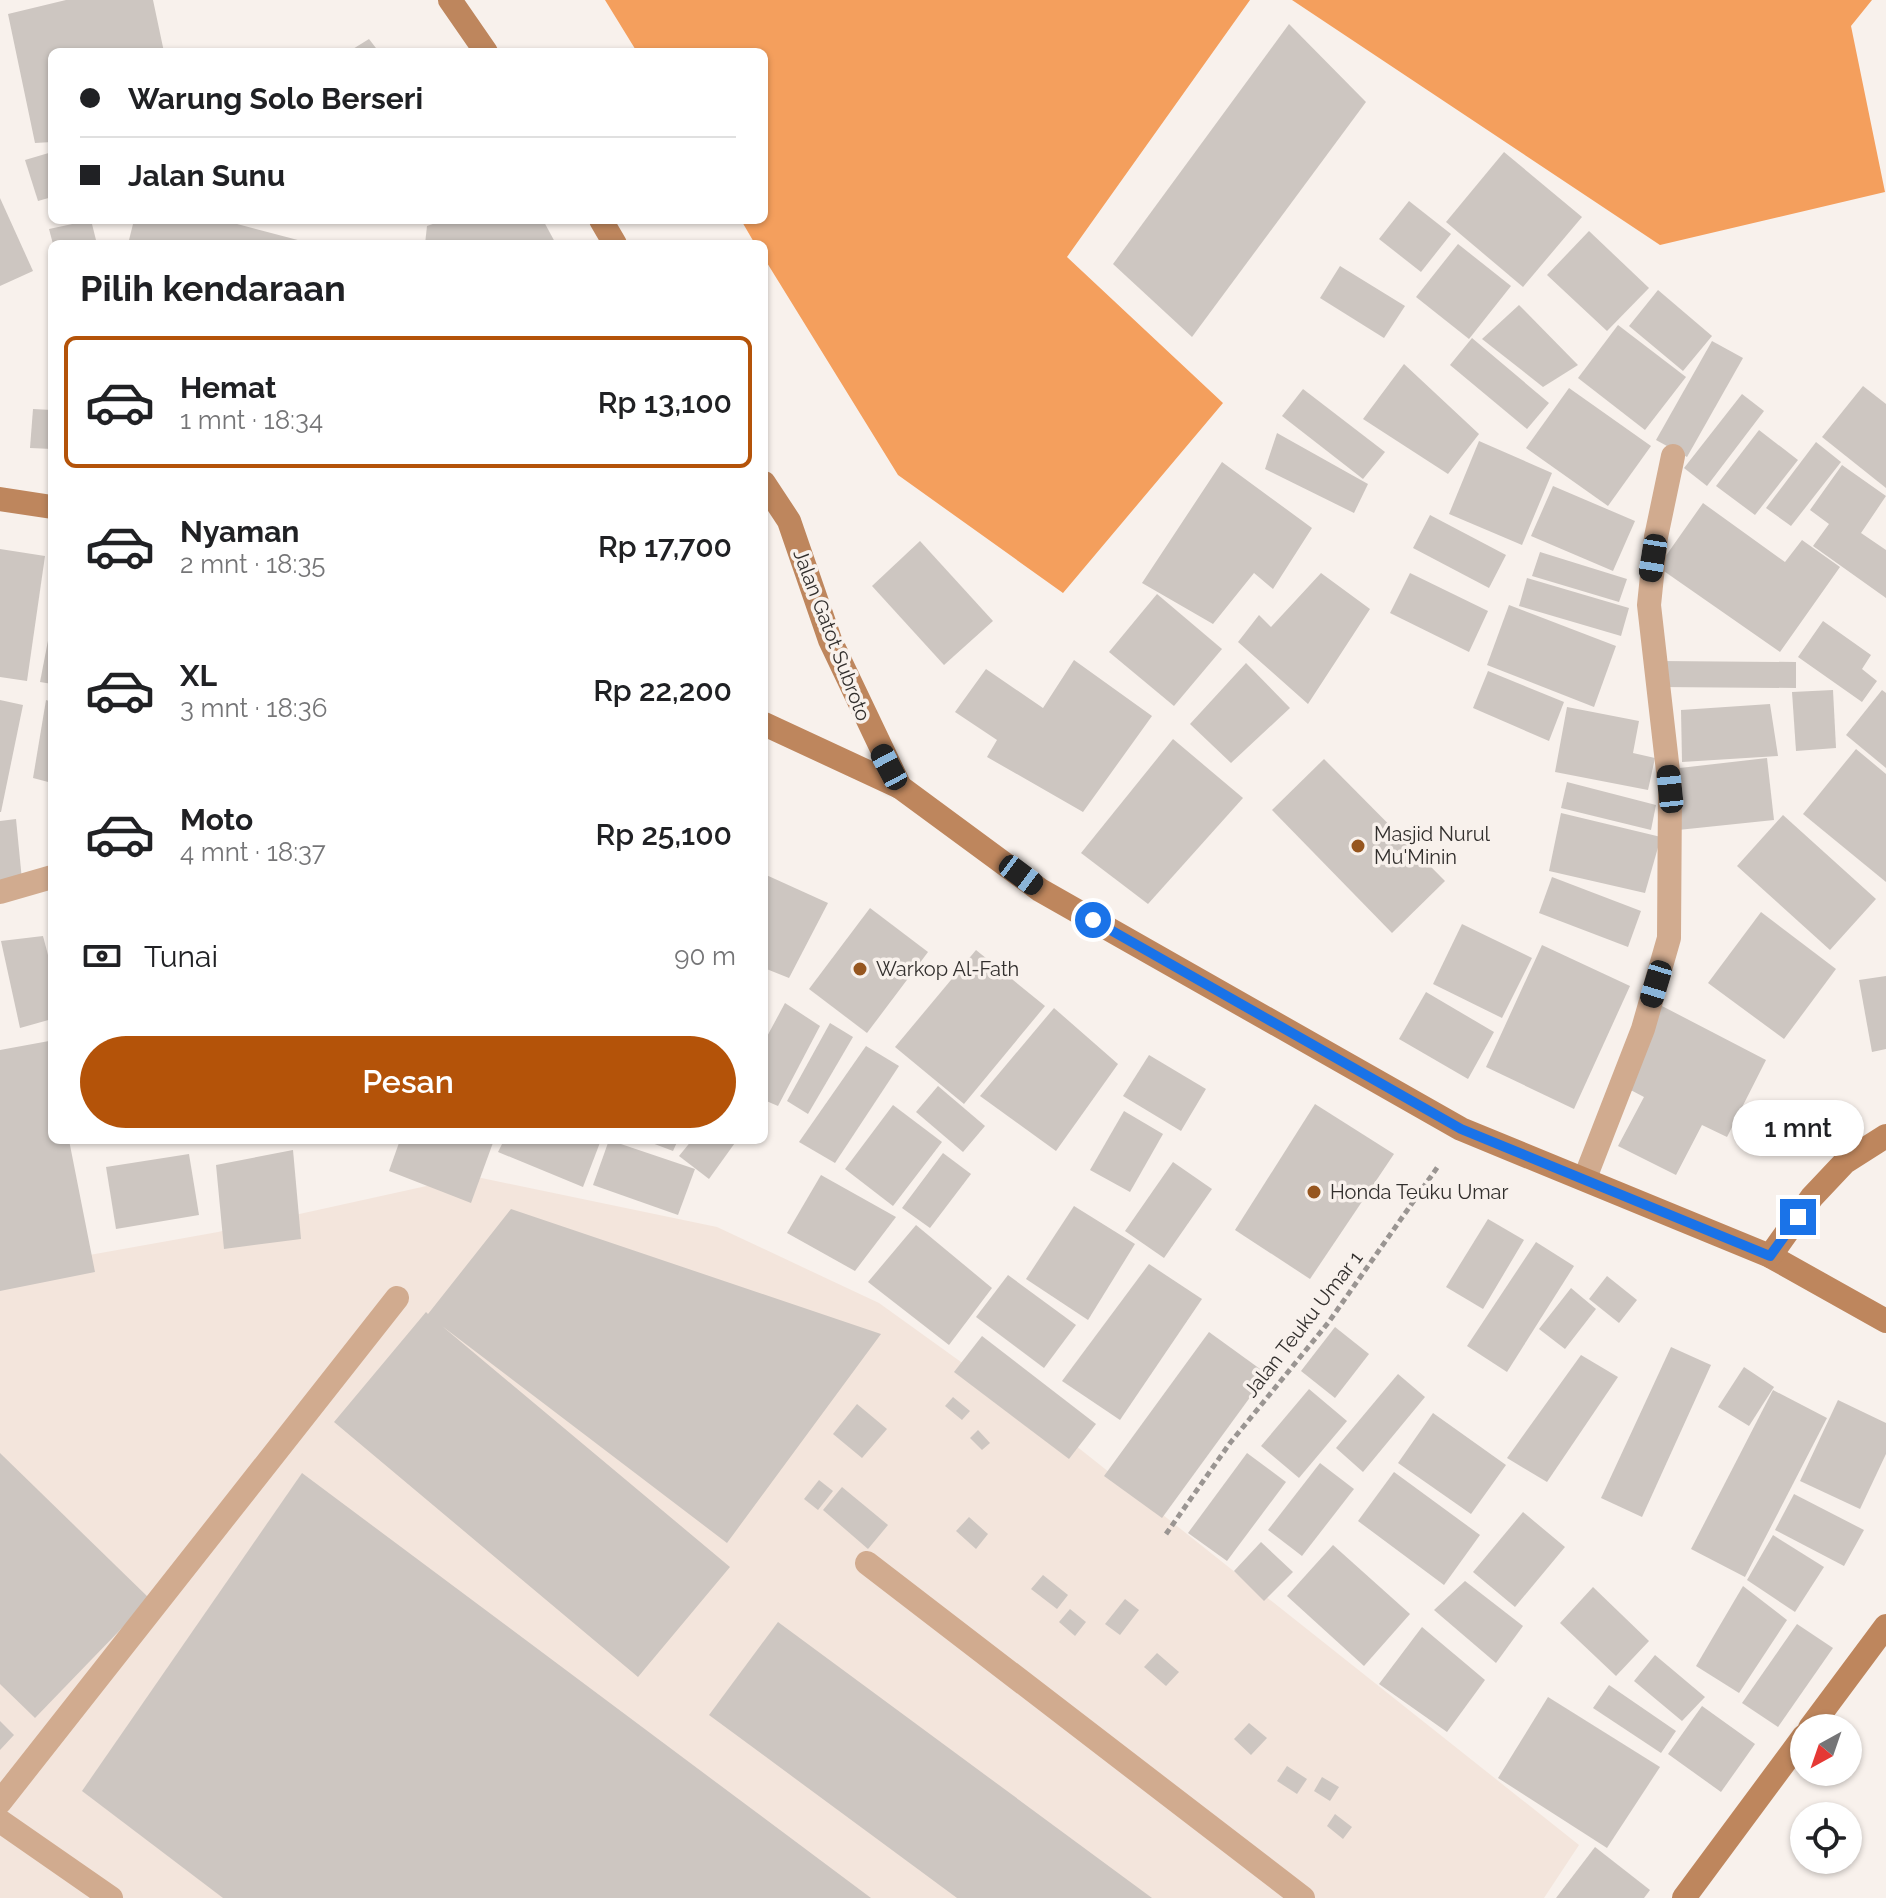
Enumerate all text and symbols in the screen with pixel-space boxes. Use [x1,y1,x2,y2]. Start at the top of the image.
text: Warung Solo Berseri [128,81,423,116]
text: Jalan Sunu [128,158,285,193]
text: Pilih kendaraan [80,267,346,309]
icon: car [84,366,156,438]
text: Hemat [180,370,277,405]
text: Rp 13,100 [598,385,732,420]
text: 1 mnt · 18:34 [180,405,323,435]
icon: car [84,510,156,582]
text: Nyaman [180,514,300,549]
text: Rp 17,700 [598,529,732,564]
car [1637,532,1669,584]
street label: Jalan Gatot Subroto [788,546,876,724]
text: 2 mnt · 18:35 [180,549,325,579]
icon: car [84,654,156,726]
text: XL [180,658,217,693]
text: Rp 22,200 [593,673,732,708]
text: 3 mnt · 18:36 [180,693,327,723]
car [867,740,911,794]
car [1656,764,1684,814]
icon: car [84,798,156,870]
text: Moto [180,802,253,837]
text: Rp 25,100 [595,817,732,852]
place label: Masjid Nurul Mu'Minin [1374,822,1491,869]
text: 4 mnt · 18:37 [180,837,326,867]
marker: Masjid Nurul Mu'Minin [1349,837,1367,855]
car [995,851,1047,899]
route start [1075,902,1111,938]
icon: cash [80,934,124,978]
text: Tunai [144,939,218,974]
text: 90 m [674,941,736,971]
place label: Warkop Al-Fath [876,957,1019,981]
car [1638,958,1674,1010]
marker: Warkop Al-Fath [851,960,869,978]
button: Pesan [80,1036,736,1128]
callout: 1 mnt [1732,1101,1864,1157]
text: 1 mnt [1764,1113,1832,1143]
place label: Honda Teuku Umar [1330,1180,1508,1204]
marker: Honda Teuku Umar [1305,1183,1323,1201]
route end [1780,1199,1816,1235]
street label: Jalan Teuku Umar 1 [1239,1246,1368,1402]
north arrow [1790,1714,1862,1786]
map controls [1790,1714,1862,1874]
button: locate [1790,1802,1862,1874]

